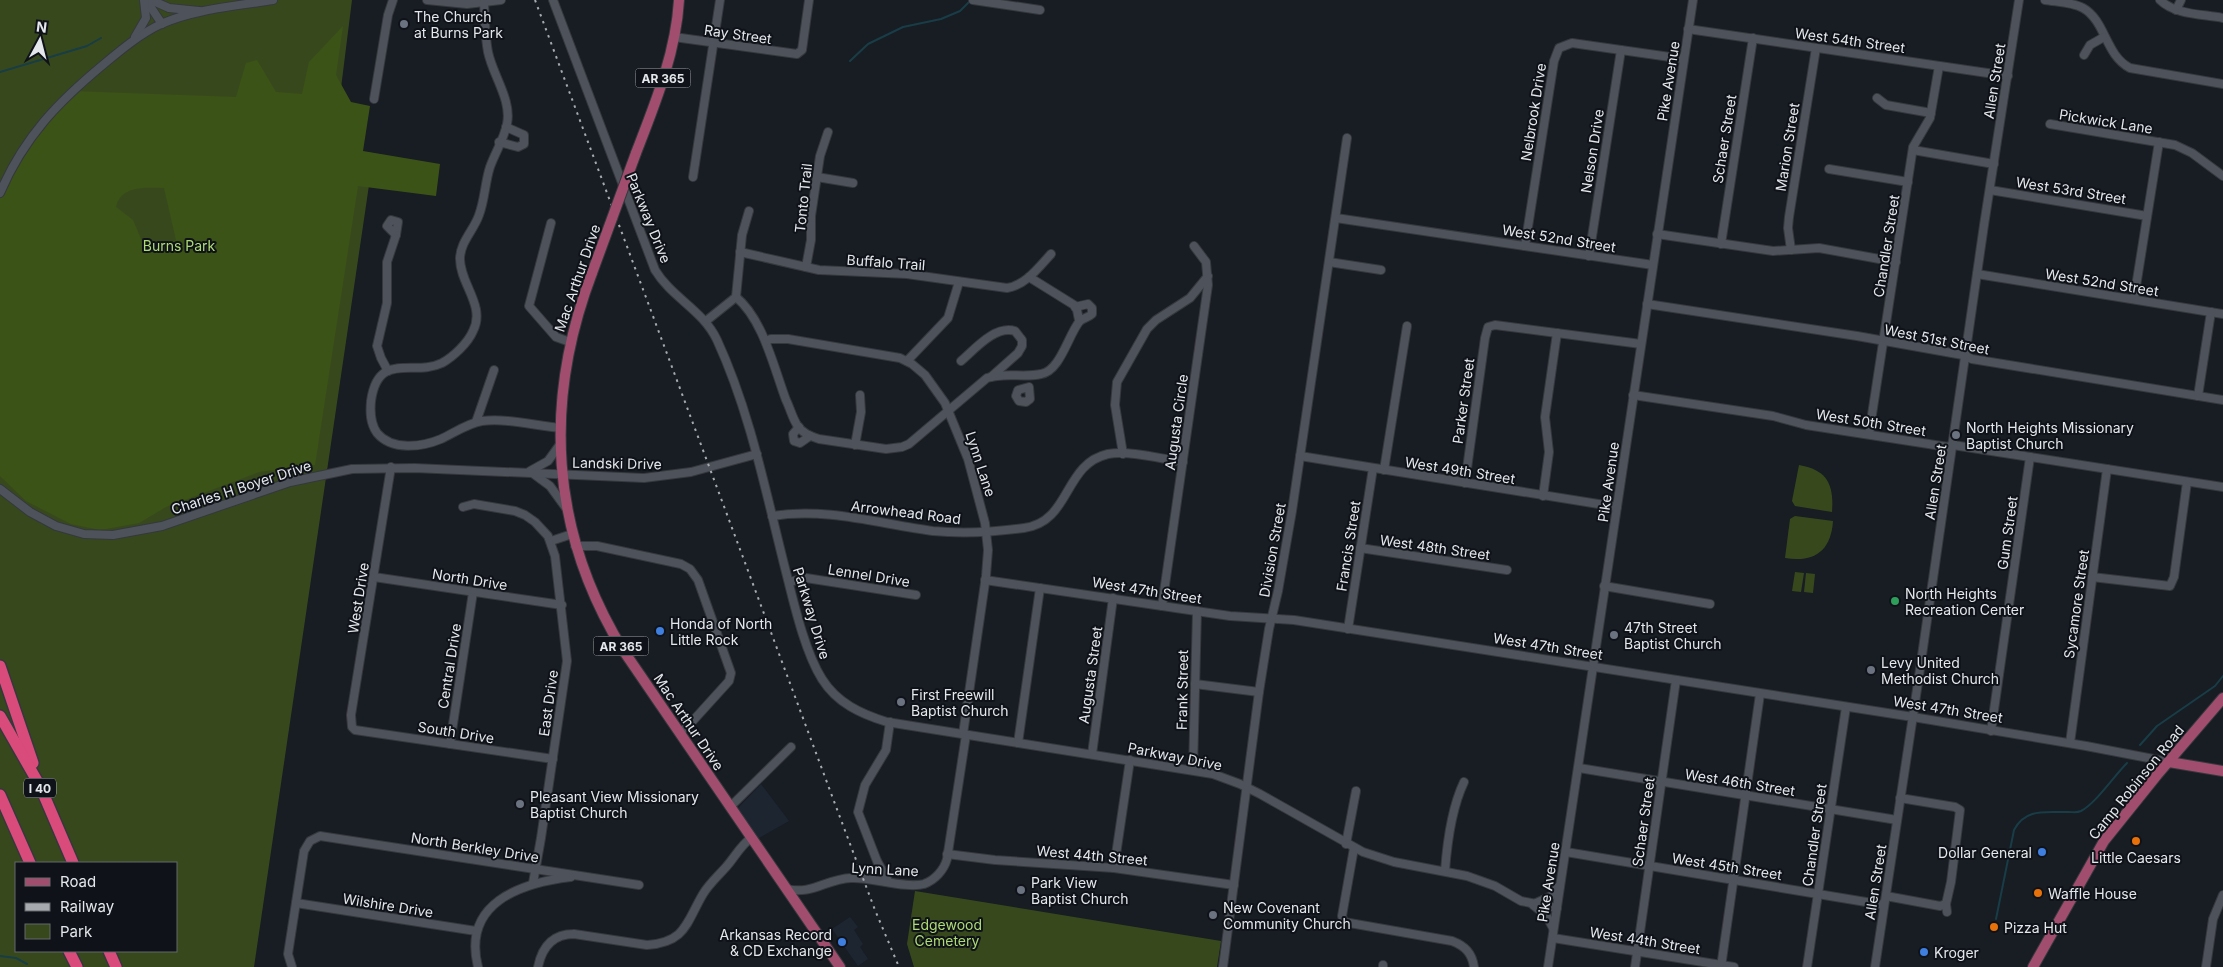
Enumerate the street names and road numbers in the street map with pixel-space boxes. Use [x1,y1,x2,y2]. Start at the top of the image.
street label: Ray Street [703,21,773,47]
street label: West 54th Street [1794,24,1907,56]
street label: Pike Avenue [1653,40,1683,122]
street label: Allen Street [1980,42,2008,120]
street label: Nelbrook Drive [1517,62,1549,162]
road number: AR 365 [636,68,690,88]
street label: Schaer Street [1709,93,1739,185]
street label: Marion Street [1772,101,1802,193]
street label: Pickwick Lane [2058,105,2154,137]
street label: Nelson Drive [1577,108,1607,194]
street label: Tonto Trail [791,163,815,233]
street label: Parkway Drive [623,170,675,266]
street label: West 53rd Street [2015,173,2128,207]
street label: Chandler Street [1870,193,1903,298]
street label: West 52nd Street [1501,221,1617,255]
street label: Mac Arthur Drive [551,222,603,334]
street label: Buffalo Trail [846,251,926,273]
street label: West 52nd Street [2044,265,2160,299]
street label: West 51st Street [1883,320,1991,358]
street label: Parker Street [1449,357,1477,445]
street label: Augusta Circle [1161,373,1191,471]
street label: West 50th Street [1815,405,1928,439]
street label: Lynn Lane [962,429,1000,499]
street label: Pike Avenue [1594,441,1622,523]
street label: Allen Street [1921,443,1949,521]
street label: West 49th Street [1404,453,1517,487]
street label: Landski Drive [572,454,662,472]
street label: Charles H Boyer Drive [169,456,313,518]
street label: Gum Street [1993,495,2021,571]
street label: Arrowhead Road [850,497,962,527]
street label: Francis Street [1332,499,1364,593]
street label: Division Street [1255,501,1289,599]
street label: West 48th Street [1379,531,1492,563]
street label: Sycamore Street [2060,548,2092,660]
street label: Lennel Drive [827,560,911,590]
street label: West Drive [344,561,372,635]
street label: North Drive [431,565,509,593]
street label: Parkway Drive [790,565,834,661]
street label: West 47th Street [1091,573,1203,607]
street label: Central Drive [434,622,464,710]
street label: Augusta Street [1075,625,1105,725]
street label: West 47th Street [1492,629,1604,663]
road number: AR 365 [594,636,648,656]
street label: Frank Street [1173,649,1191,730]
street label: East Drive [535,669,561,737]
street label: Mac Arthur Drive [650,671,728,773]
street label: West 47th Street [1892,692,2004,726]
street label: South Drive [417,718,495,746]
street label: Camp Robinson Road [2085,721,2187,843]
street label: Parkway Drive [1126,739,1224,773]
street label: West 46th Street [1684,765,1797,799]
street label: Schaer Street [1628,776,1658,868]
road number: I 40 [24,778,56,798]
street label: Chandler Street [1798,782,1830,887]
street label: North Berkley Drive [410,828,540,866]
street label: Pike Avenue [1533,841,1563,923]
street label: West 44th Street [1036,842,1149,868]
street label: Allen Street [1861,843,1889,921]
street label: West 45th Street [1671,849,1784,883]
street label: Lynn Lane [851,859,919,879]
street label: Wilshire Drive [341,889,435,921]
street label: West 44th Street [1589,923,1702,957]

